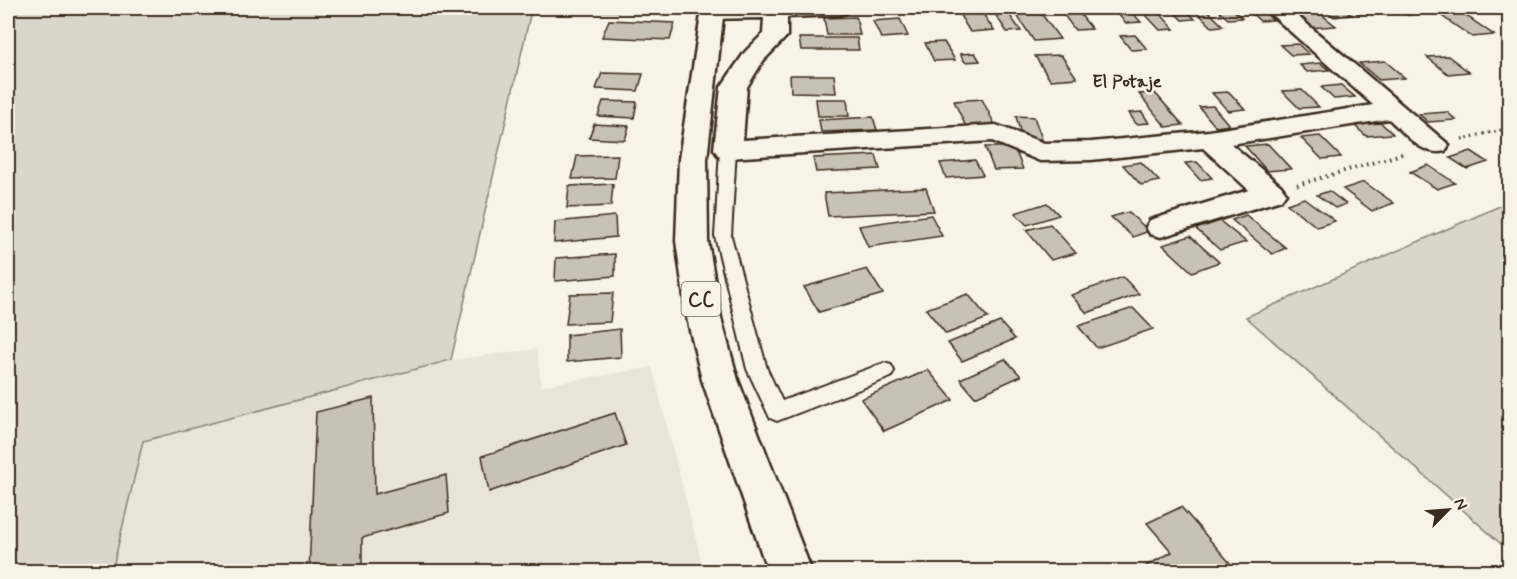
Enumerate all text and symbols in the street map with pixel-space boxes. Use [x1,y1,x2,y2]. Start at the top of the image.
district label: El Potaje [1092,70,1162,94]
road number: CC [682,282,720,316]
north arrow [1418,480,1478,540]
text: N [1448,495,1472,514]

